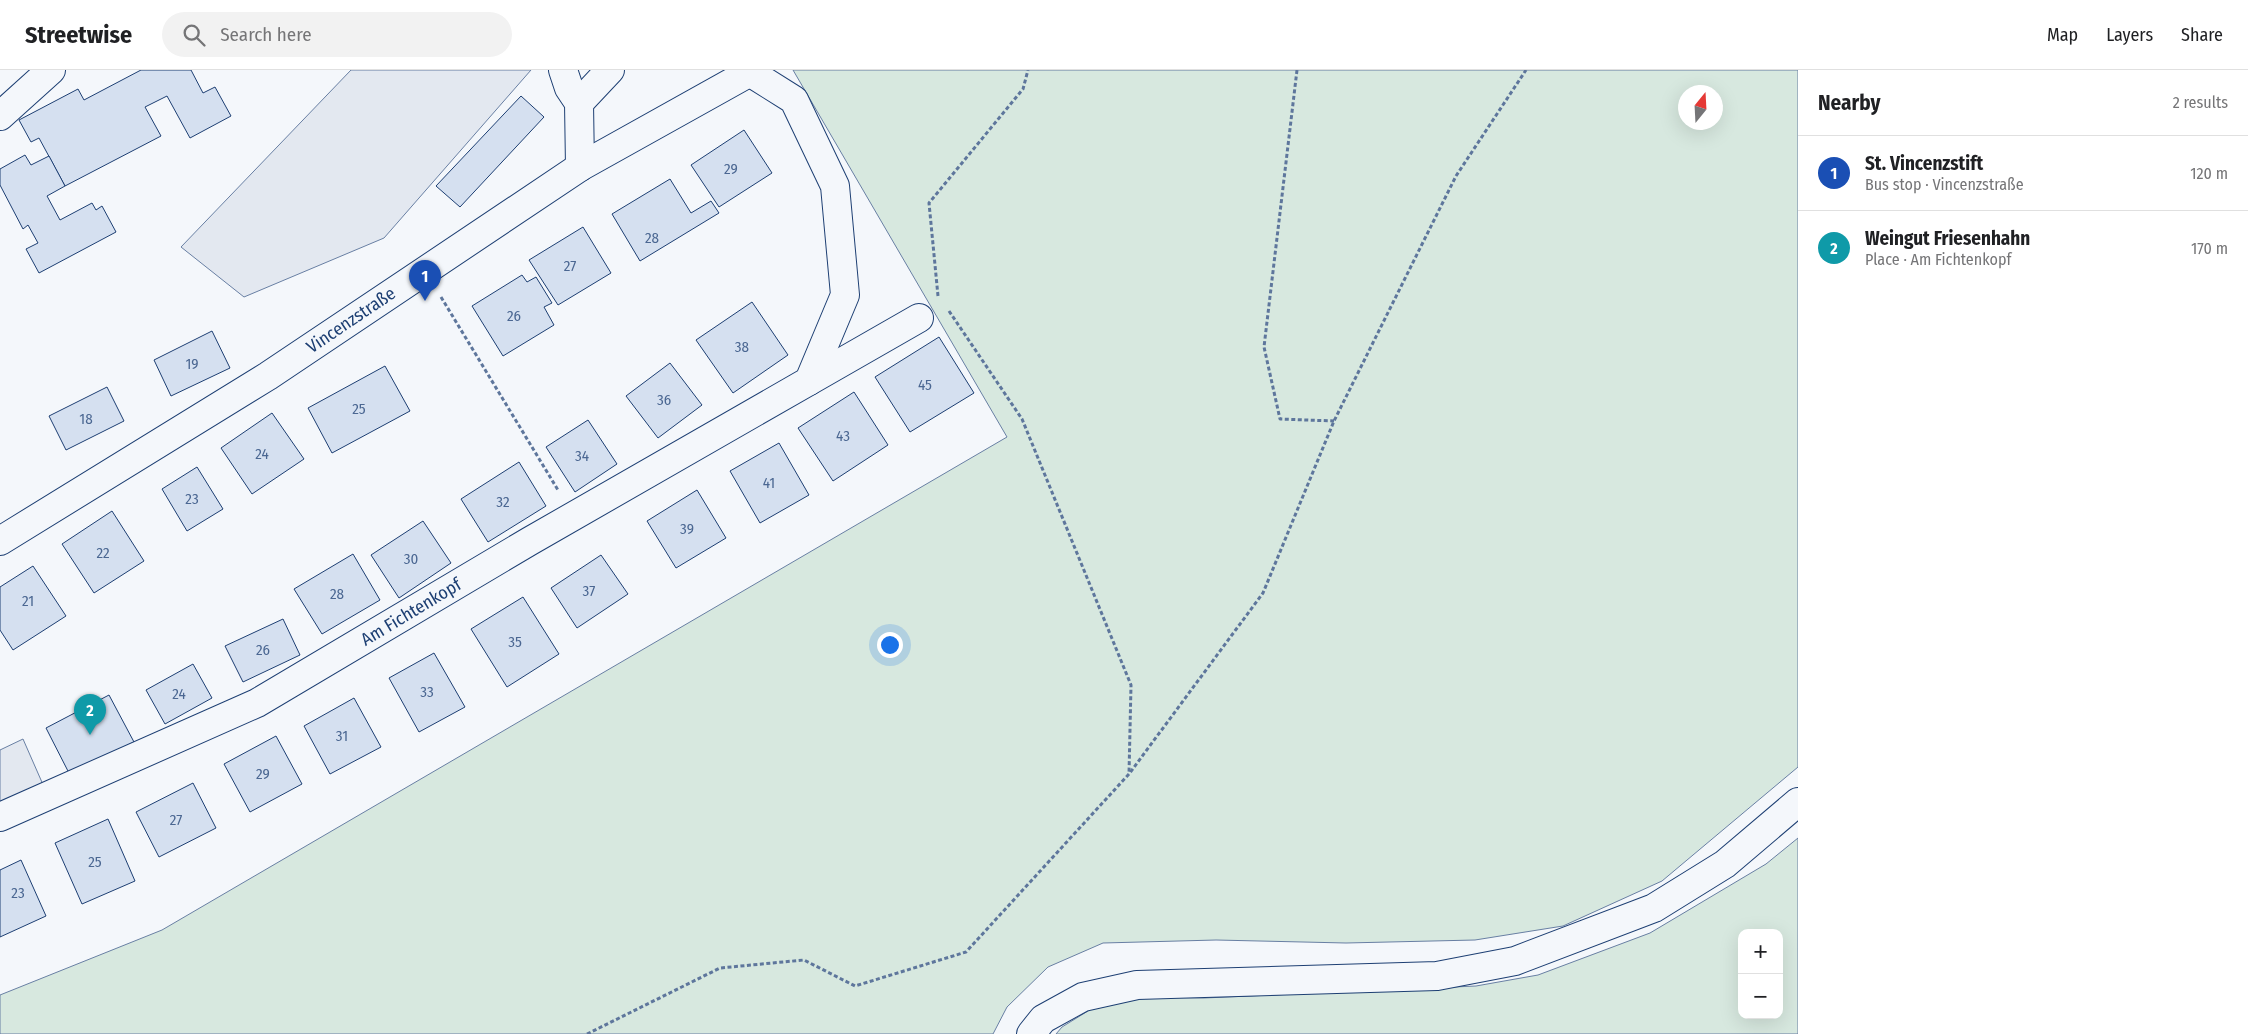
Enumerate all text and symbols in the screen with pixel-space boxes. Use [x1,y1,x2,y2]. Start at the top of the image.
search box [162,12,512,57]
text: Streetwise [25,21,132,49]
icon: search [180,21,208,49]
text: Search here [220,23,312,46]
text: Map [2047,24,2078,46]
text: Layers [2106,24,2153,46]
text: Share [2181,24,2223,46]
north arrow [1678,85,1723,130]
text: Nearby [1818,90,1880,116]
text: 2 results [2173,93,2228,112]
text: St. Vincenzstift [1865,152,1983,175]
house number: 29 [724,160,738,178]
text: 1 [1831,164,1837,183]
text: 120 m [2190,164,2228,183]
text: Bus stop · Vincenzstraße [1865,175,2024,194]
text: Weingut Friesenhahn [1865,227,2030,250]
house number: 28 [645,229,659,247]
text: 2 [1830,239,1838,258]
text: 170 m [2191,239,2228,258]
text: Place · Am Fichtenkopf [1865,250,2011,269]
house number: 27 [564,257,576,275]
pin: 1 [409,260,441,301]
street label: Vincenzstraße [302,282,400,358]
house number: 26 [507,307,521,325]
house number: 38 [735,338,749,356]
house number: 19 [185,355,199,373]
house number: 45 [918,376,932,394]
house number: 36 [657,391,671,409]
house number: 25 [352,400,366,418]
house number: 18 [79,410,93,428]
house number: 43 [836,427,850,445]
house number: 24 [255,445,269,463]
house number: 34 [575,447,589,465]
house number: 41 [763,474,775,492]
house number: 23 [185,490,199,508]
house number: 32 [496,493,510,511]
house number: 39 [680,520,694,538]
house number: 22 [96,544,110,562]
house number: 30 [404,550,418,568]
street label: Am Fichtenkopf [357,573,467,651]
house number: 37 [583,582,595,600]
house number: 28 [330,585,344,603]
house number: 21 [22,592,34,610]
your location [877,632,903,658]
house number: 35 [508,633,522,651]
house number: 26 [256,641,270,659]
house number: 33 [420,683,434,701]
house number: 24 [172,685,186,703]
pin: 2 [74,694,106,735]
house number: 31 [336,727,348,745]
house number: 29 [256,765,270,783]
house number: 27 [170,811,182,829]
house number: 25 [88,853,102,871]
house number: 23 [11,884,25,902]
map controls [1738,929,1783,1019]
button: + [1738,929,1783,974]
button: − [1738,974,1783,1019]

